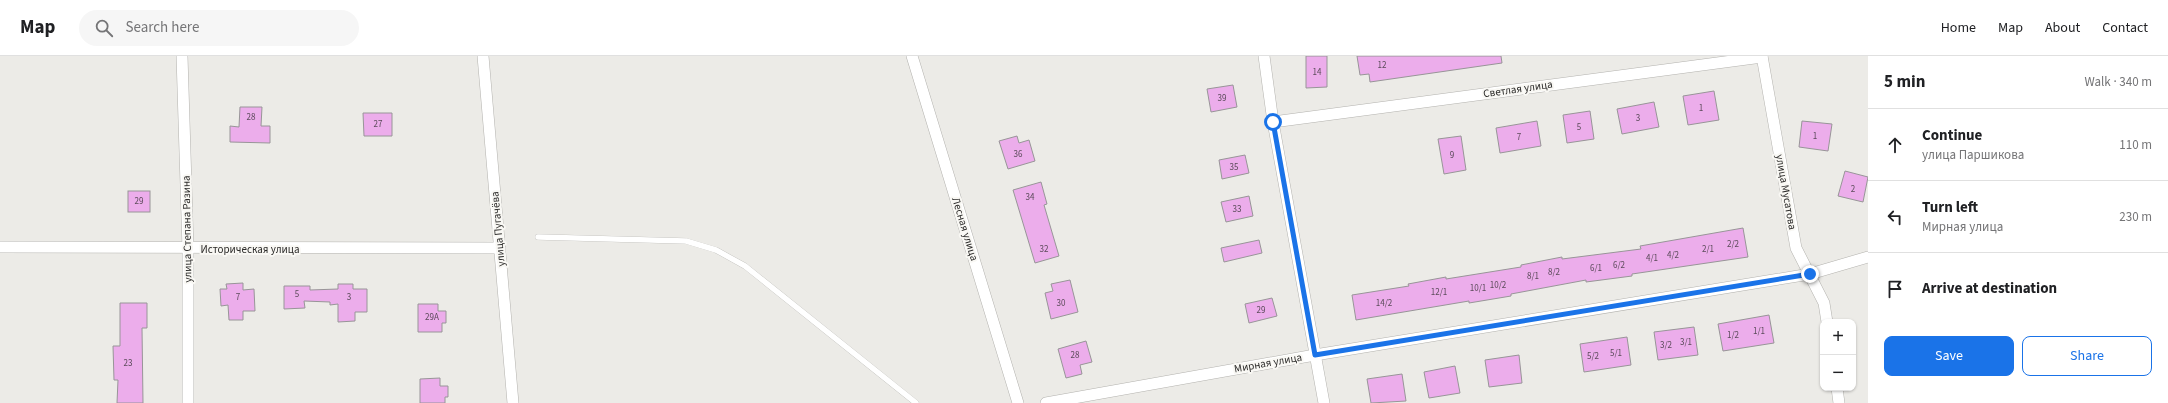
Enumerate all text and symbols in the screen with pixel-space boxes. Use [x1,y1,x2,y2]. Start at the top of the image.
search box [79,10,359,46]
text: Map [20,14,55,41]
icon: search [93,17,115,39]
text: Search here [125,17,199,38]
text: Home [1941,18,1976,38]
text: Map [1998,18,2023,38]
text: About [2045,18,2080,38]
text: Contact [2102,18,2148,38]
house number: 12 [1378,59,1387,72]
house number: 14 [1313,66,1322,79]
text: 5 min [1884,70,1925,94]
text: Walk · 340 m [2084,73,2152,91]
street label: Светлая улица [1482,77,1554,101]
house number: 39 [1218,92,1227,105]
house number: 1 [1699,102,1703,115]
house number: 28 [247,111,256,124]
house number: 3 [1636,112,1641,125]
route start [1264,113,1282,131]
house number: 27 [374,118,383,131]
house number: 5 [1577,121,1582,134]
text: Continue [1922,125,1982,146]
house number: 1 [1813,130,1817,143]
house number: 7 [1517,131,1522,144]
icon: ahead [1884,134,1906,156]
text: 110 m [2119,136,2152,154]
text: улица Паршикова [1922,146,2024,164]
house number: 36 [1014,148,1023,161]
house number: 9 [1450,149,1455,162]
street label: улица Мусатова [1772,153,1800,231]
house number: 35 [1230,161,1239,174]
street label: улица Степана Разина [179,175,195,283]
house number: 2 [1851,183,1856,196]
street label: улица Пугачёва [487,191,509,267]
house number: 34 [1026,191,1035,204]
house number: 29 [135,195,144,208]
street label: Лесная улица [948,195,982,263]
text: Turn left [1922,197,1978,218]
house number: 33 [1233,203,1242,216]
icon: left [1884,206,1906,228]
text: 230 m [2119,208,2152,226]
text: Мирная улица [1922,218,2003,236]
house number: 2/2 [1727,238,1740,251]
street label: Историческая улица [200,242,300,257]
house number: 32 [1040,243,1049,256]
house number: 2/1 [1702,243,1714,256]
house number: 4/2 [1667,249,1680,262]
house number: 4/1 [1646,252,1658,265]
house number: 6/2 [1613,259,1626,272]
house number: 6/1 [1590,262,1602,275]
route end [1801,265,1819,283]
house number: 8/2 [1548,266,1561,279]
house number: 8/1 [1527,270,1539,283]
icon: arrive [1884,278,1906,300]
text: Arrive at destination [1922,278,2057,299]
house number: 10/2 [1490,279,1507,292]
house number: 10/1 [1470,282,1486,295]
house number: 12/1 [1431,286,1447,299]
house number: 5 [295,288,300,301]
house number: 7 [236,291,241,304]
house number: 3 [347,291,352,304]
house number: 30 [1057,297,1066,310]
house number: 14/2 [1376,297,1393,310]
house number: 29 [1257,304,1266,317]
house number: 29А [425,311,439,324]
map controls [1820,319,1856,391]
button: + [1820,319,1856,355]
house number: 1/1 [1753,325,1765,338]
house number: 1/2 [1727,329,1740,342]
house number: 3/1 [1680,336,1692,349]
button: Save [1884,336,2014,376]
button: Share [2022,336,2152,376]
house number: 3/2 [1660,339,1673,352]
house number: 5/1 [1610,347,1622,360]
house number: 28 [1071,349,1080,362]
street label: Мирная улица [1233,350,1303,376]
house number: 5/2 [1587,350,1600,363]
button: − [1820,355,1856,391]
house number: 23 [124,357,133,370]

